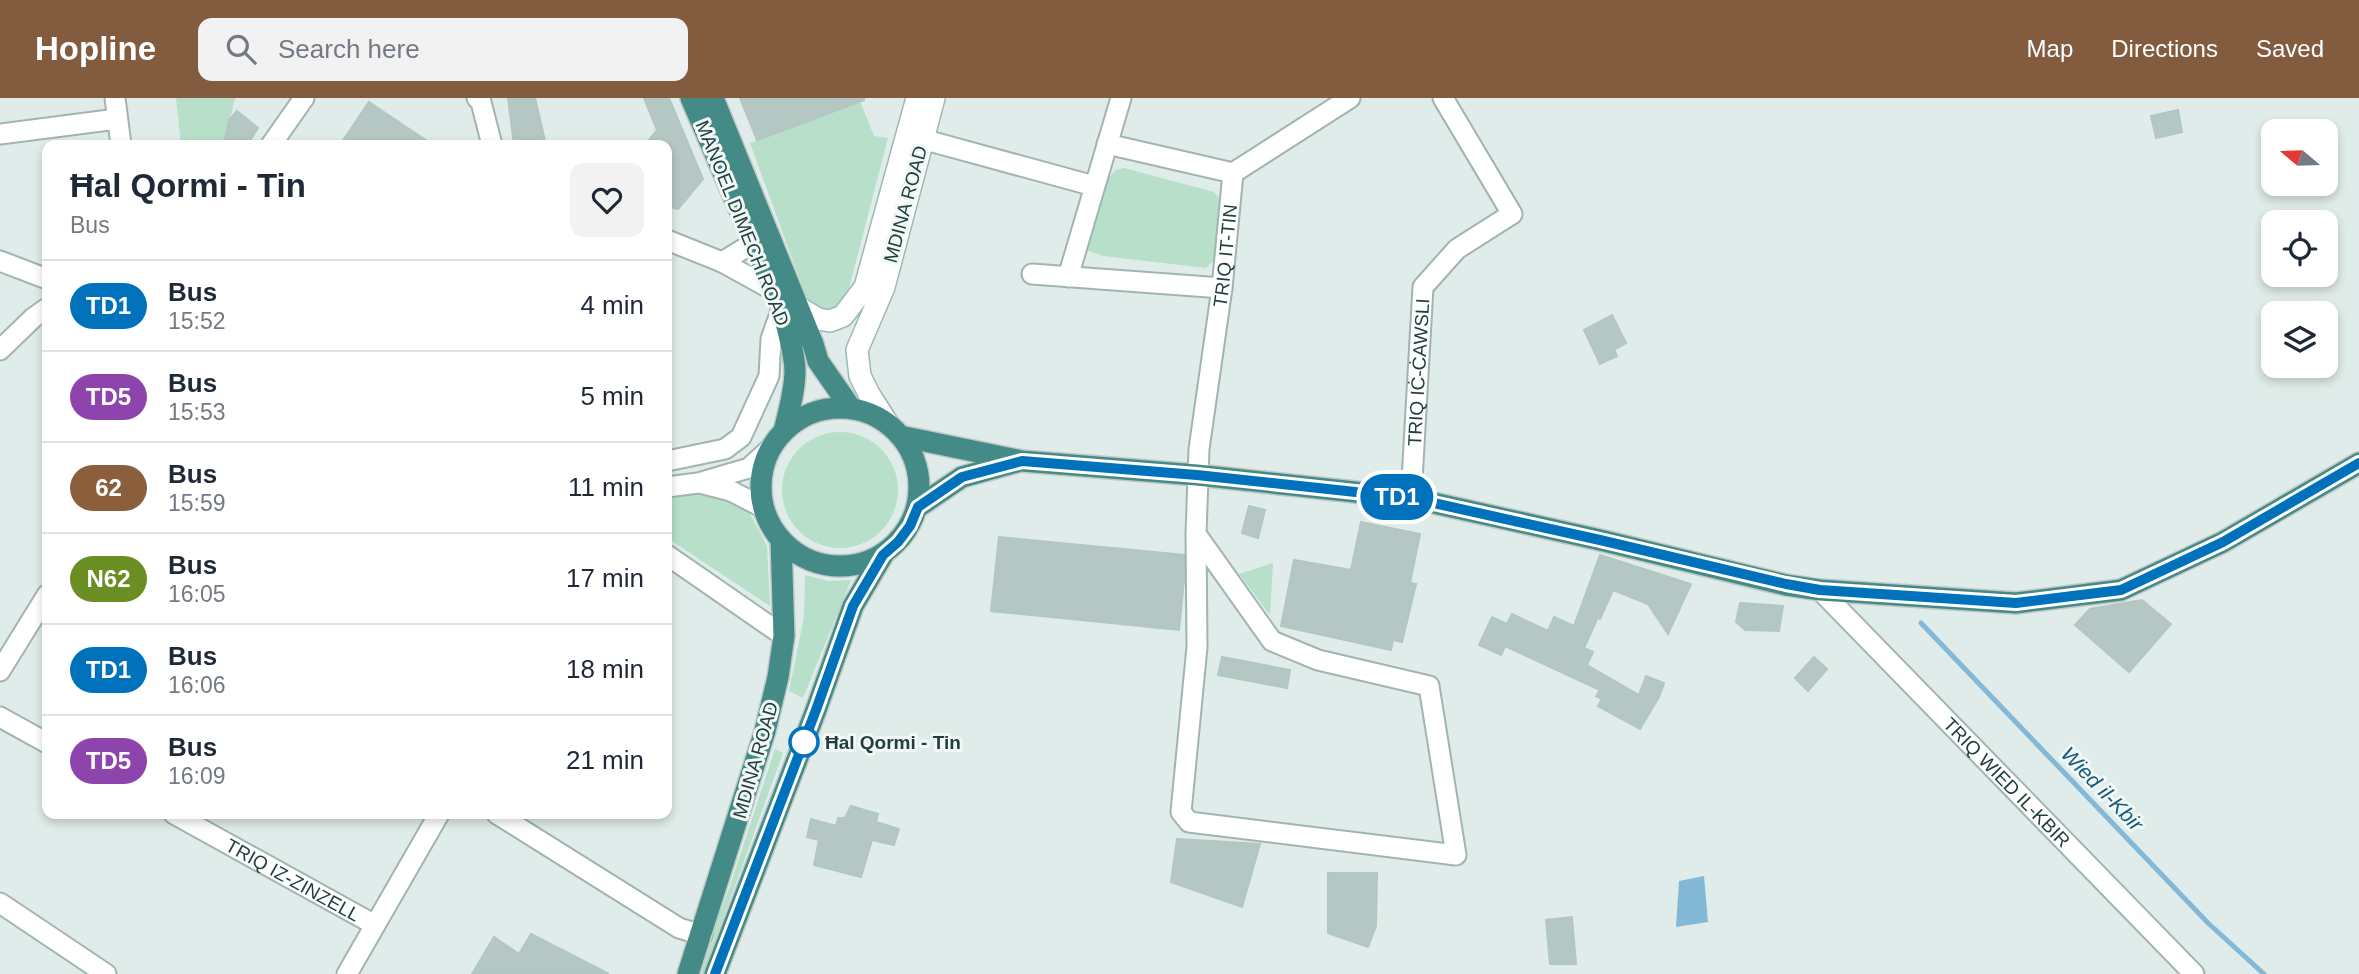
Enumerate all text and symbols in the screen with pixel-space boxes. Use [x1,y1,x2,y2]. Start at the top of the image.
search box [198,18,688,81]
text: Hopline [35,30,156,67]
icon: search [222,30,260,68]
text: Search here [278,34,420,64]
text: Map [2027,35,2073,62]
text: Directions [2111,35,2218,62]
text: Saved [2256,35,2324,62]
street label: MANOEL DIMECH ROAD [692,117,793,329]
north arrow [2261,119,2338,196]
map controls [2261,119,2338,378]
street label: MDINA ROAD [880,143,931,265]
button: heart [570,163,644,237]
text: Ħal Qormi - Tin [70,167,306,204]
street label: TRIQ IT-TIN [1209,203,1241,309]
button: locate [2261,210,2338,287]
text: Bus [70,212,110,238]
text: Bus [168,277,217,307]
text: 4 min [580,290,644,320]
text: TD1 [86,292,131,319]
street label: TRIQ IĊ-ĊAWSLI [1404,298,1433,447]
button: layers [2261,301,2338,378]
text: 15:52 [168,308,226,334]
text: Bus [168,368,217,398]
text: 5 min [580,381,644,411]
text: TD5 [86,383,131,410]
text: 15:53 [168,399,226,425]
text: Bus [168,459,217,489]
text: 11 min [568,472,644,502]
text: 62 [95,474,122,501]
line badge: TD1 [1357,474,1437,520]
text: TD1 [1374,483,1420,510]
text: 15:59 [168,490,226,516]
text: Bus [168,550,217,580]
text: 17 min [566,563,644,593]
text: N62 [86,565,131,592]
text: 16:05 [168,581,226,607]
text: Bus [168,641,217,671]
text: 18 min [566,654,644,684]
text: TD1 [86,656,131,683]
text: 16:06 [168,672,226,698]
street label: MDINA ROAD [729,699,782,821]
street label: TRIQ WIED IL-KBIR [1939,713,2074,851]
marker: Ħal Qormi - Tin [789,727,819,757]
text: Bus [168,732,217,762]
place label: Ħal Qormi - Tin [825,732,961,753]
water label: Wied il-Kbir [2057,742,2149,836]
text: 21 min [566,745,644,775]
text: TD5 [86,747,131,774]
text: 16:09 [168,763,226,789]
street label: TRIQ IZ-ZINZELL [222,835,364,926]

